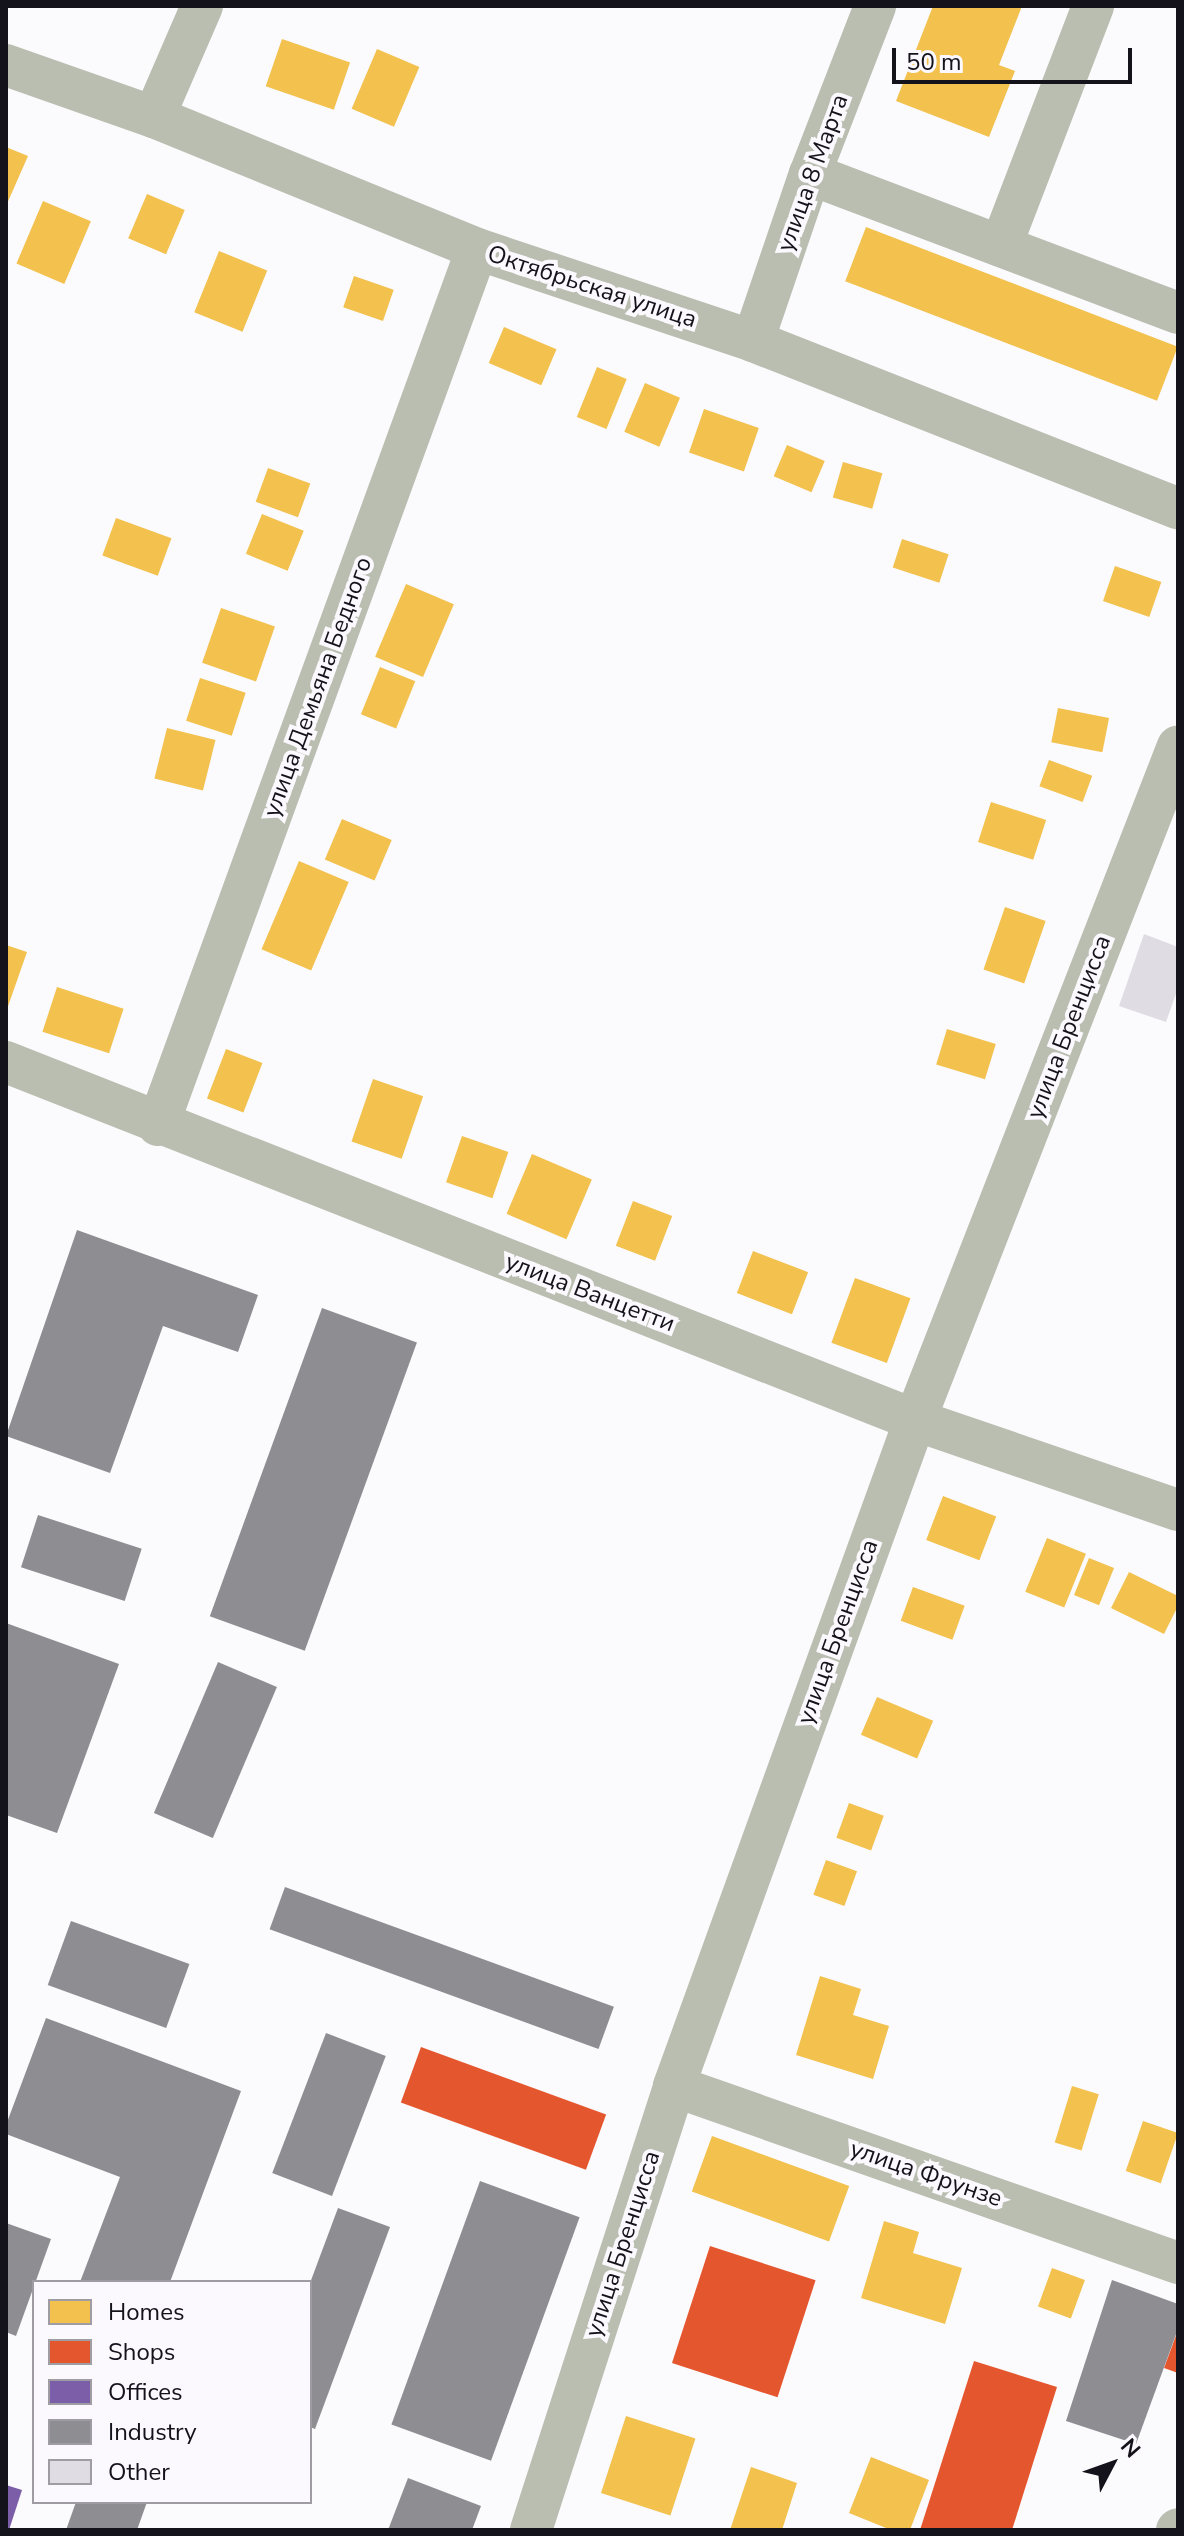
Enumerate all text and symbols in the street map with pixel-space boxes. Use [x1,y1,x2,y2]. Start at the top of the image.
scale bar [896,32,1136,82]
text: 50 m [906,46,962,78]
street label: улица 8 Марта [771,91,855,255]
street label: Октябрьская улица [484,240,700,334]
street label: улица Демьяна Бедного [258,553,378,821]
street label: улица Бренцисса [1021,931,1117,1123]
street label: улица Ванцетти [501,1247,679,1339]
street label: улица Бренцисса [791,1536,885,1728]
street label: улица Фрунзе [846,2134,1006,2214]
street label: улица Бренцисса [579,2147,667,2341]
legend [32,2280,312,2504]
text: Homes [108,2296,184,2328]
text: Shops [108,2336,175,2368]
text: Offices [108,2376,183,2408]
text: Industry [108,2416,197,2448]
north arrow [1072,2424,1152,2504]
text: N [1113,2432,1147,2464]
text: Other [108,2456,170,2488]

